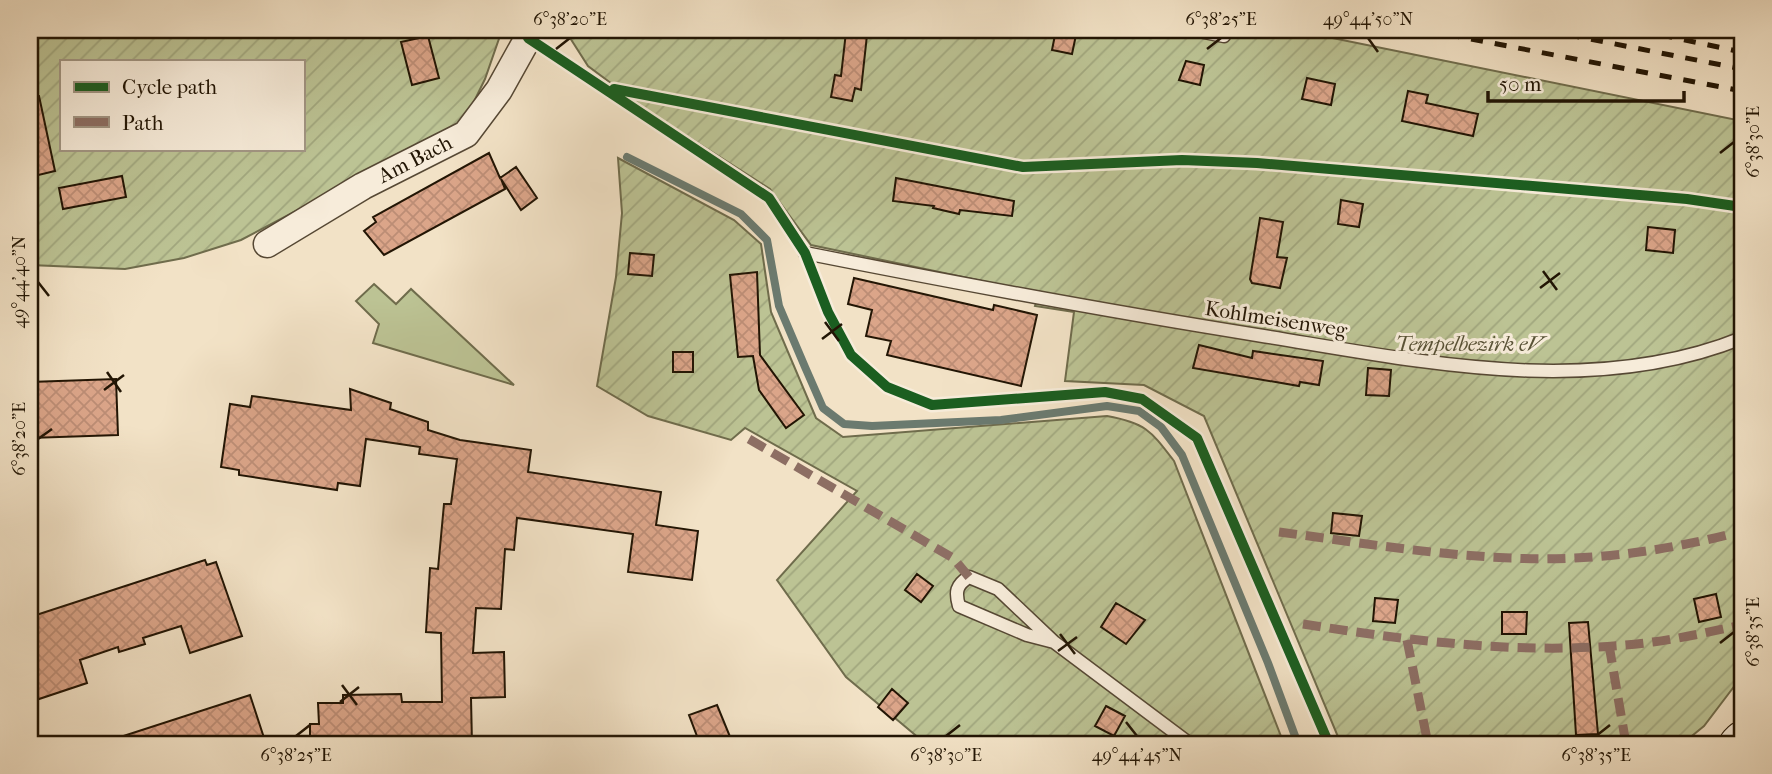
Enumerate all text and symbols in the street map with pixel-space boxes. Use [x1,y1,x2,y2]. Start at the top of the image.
text: 6°38'20"E [533,9,607,30]
text: 6°38'25"E [1185,9,1257,30]
text: 49°44'50"N [1323,9,1413,30]
legend [60,60,304,150]
scale bar [1488,60,1684,104]
text: 50 m [1499,72,1542,96]
text: Cycle path [122,75,217,99]
text: 6°38'30"E [1743,106,1764,178]
text: Path [122,111,164,135]
street label: Am Bach [373,130,456,188]
text: 49°44'40"N [9,235,30,329]
street label: Kohlmeisenweg [1203,296,1350,342]
park label: Tempelbezirk eV [1396,332,1548,356]
text: 6°38'20"E [9,402,30,476]
text: 6°38'35"E [1743,597,1764,667]
text: 6°38'25"E [260,745,332,766]
text: 6°38'30"E [910,745,982,766]
text: 49°44'45"N [1092,745,1183,766]
text: 6°38'35"E [1561,745,1631,766]

